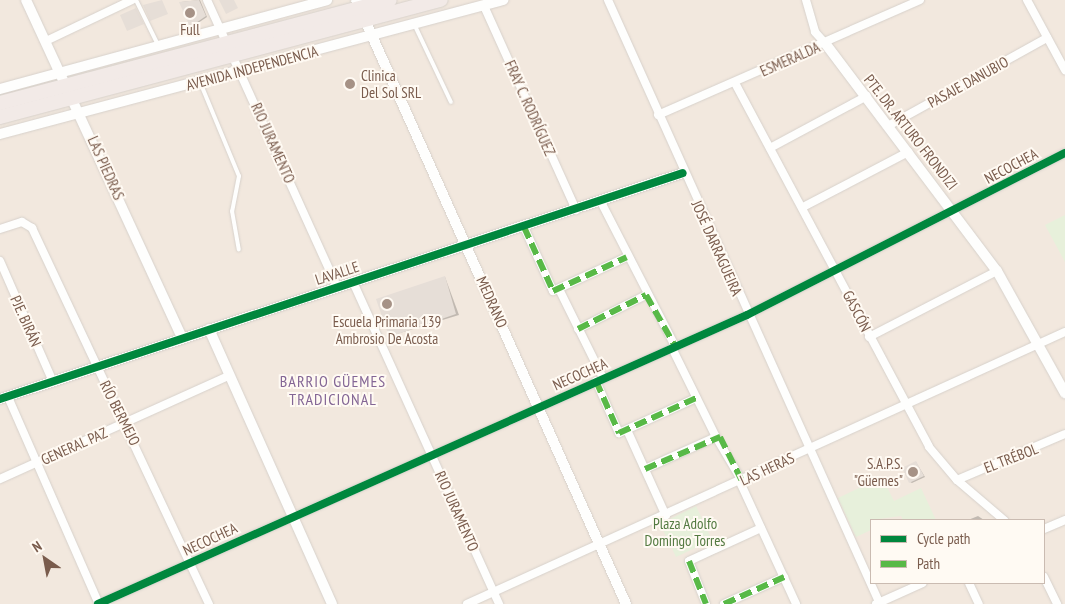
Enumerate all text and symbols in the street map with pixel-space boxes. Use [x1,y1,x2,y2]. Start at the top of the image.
marker: Full [184,7,196,19]
place label: Full [180,21,200,39]
street label: ESMERALDA [757,38,823,80]
street label: AVENIDA INDEPENDENCIA [184,42,320,94]
street label: PASAJE DANUBIO [925,53,1011,111]
street label: FRAY C. RODRÍGUEZ [501,57,559,159]
place label: Clinica Del Sol SRL [361,66,421,101]
street label: PTE. DR. ARTURO FRONDIZI [860,70,962,194]
marker: Clinica Del Sol SRL [343,77,357,91]
street label: RIO JURAMENTO [247,100,299,186]
street label: LAS PIEDRAS [84,133,128,203]
street label: NECOCHEA [981,145,1041,187]
street label: JOSÉ DARRAGUEIRA [688,198,746,298]
street label: LAVALLE [313,257,361,289]
street label: MEDRANO [473,274,511,330]
street label: GASCÓN [839,287,875,335]
street label: PJE. BIRÁN [7,292,45,350]
marker: Escuela Primaria 139 Ambrosio De Acosta [381,298,393,310]
place label: Escuela Primaria 139 Ambrosio De Acosta [333,312,441,347]
street label: NECOCHEA [550,354,610,394]
district label: BARRIO GÜEMES TRADICIONAL [278,371,388,409]
street label: RÍO BERMEJO [96,377,144,449]
street label: GENERAL PAZ [38,423,110,469]
street label: EL TRÉBOL [981,439,1041,477]
street label: LAS HERAS [737,449,797,489]
place label: S.A.P.S. "Güemes" [854,454,903,489]
marker: S.A.P.S. "Güemes" [907,466,919,478]
street label: RIO JURAMENTO [431,468,483,554]
park label: Plaza Adolfo Domingo Torres [644,514,726,549]
street label: NECOCHEA [180,519,240,559]
legend [870,519,1045,584]
text: Cycle path [917,529,970,548]
north arrow [20,534,70,584]
text: N [29,537,45,556]
text: Path [917,554,940,573]

